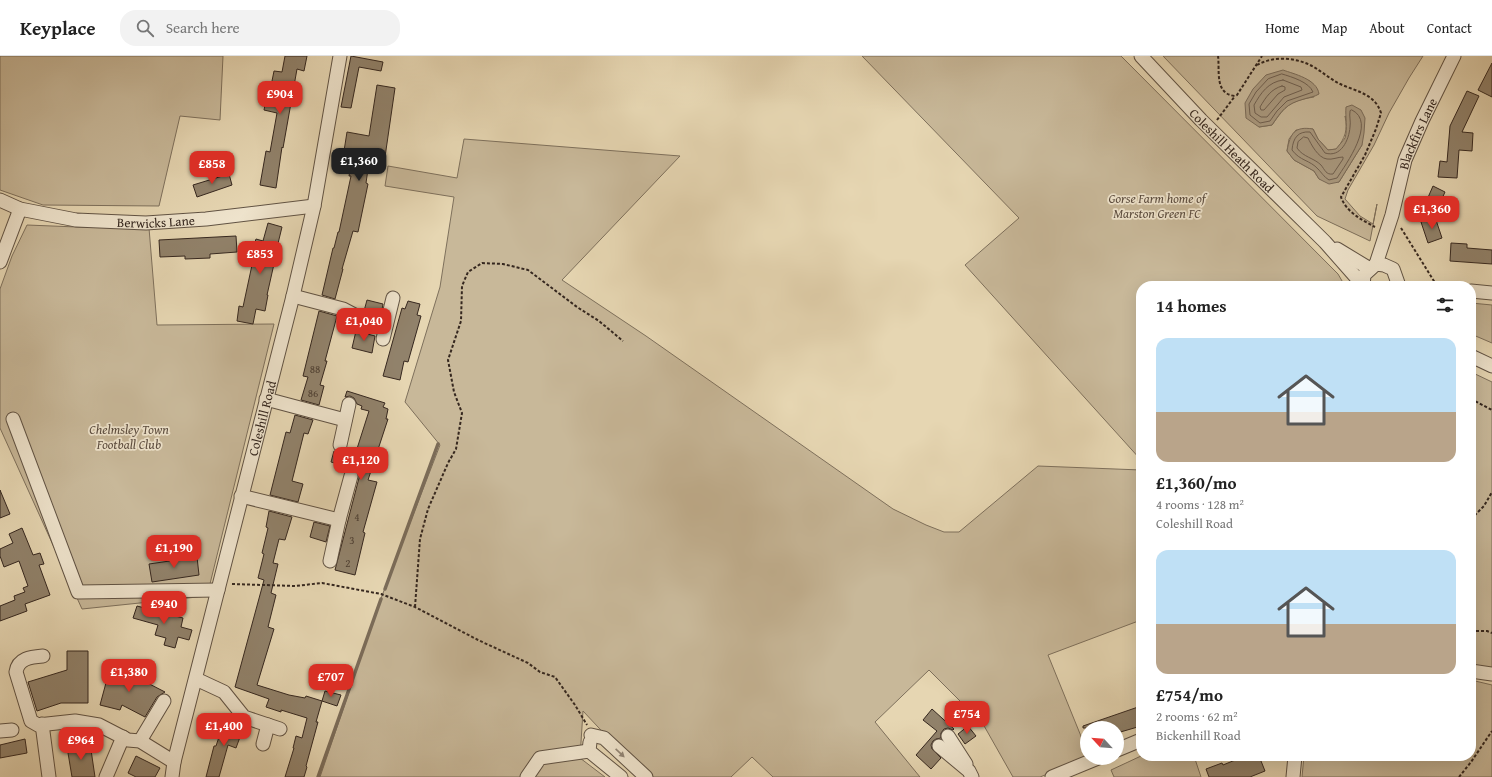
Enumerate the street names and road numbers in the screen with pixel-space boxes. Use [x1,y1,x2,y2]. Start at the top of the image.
street label: Blackfirs Lane [1394,95,1441,171]
street label: Coleshill Heath Road [1185,104,1279,197]
street label: Berwicks Lane [117,210,195,233]
street label: Coleshill Road [243,378,281,458]

